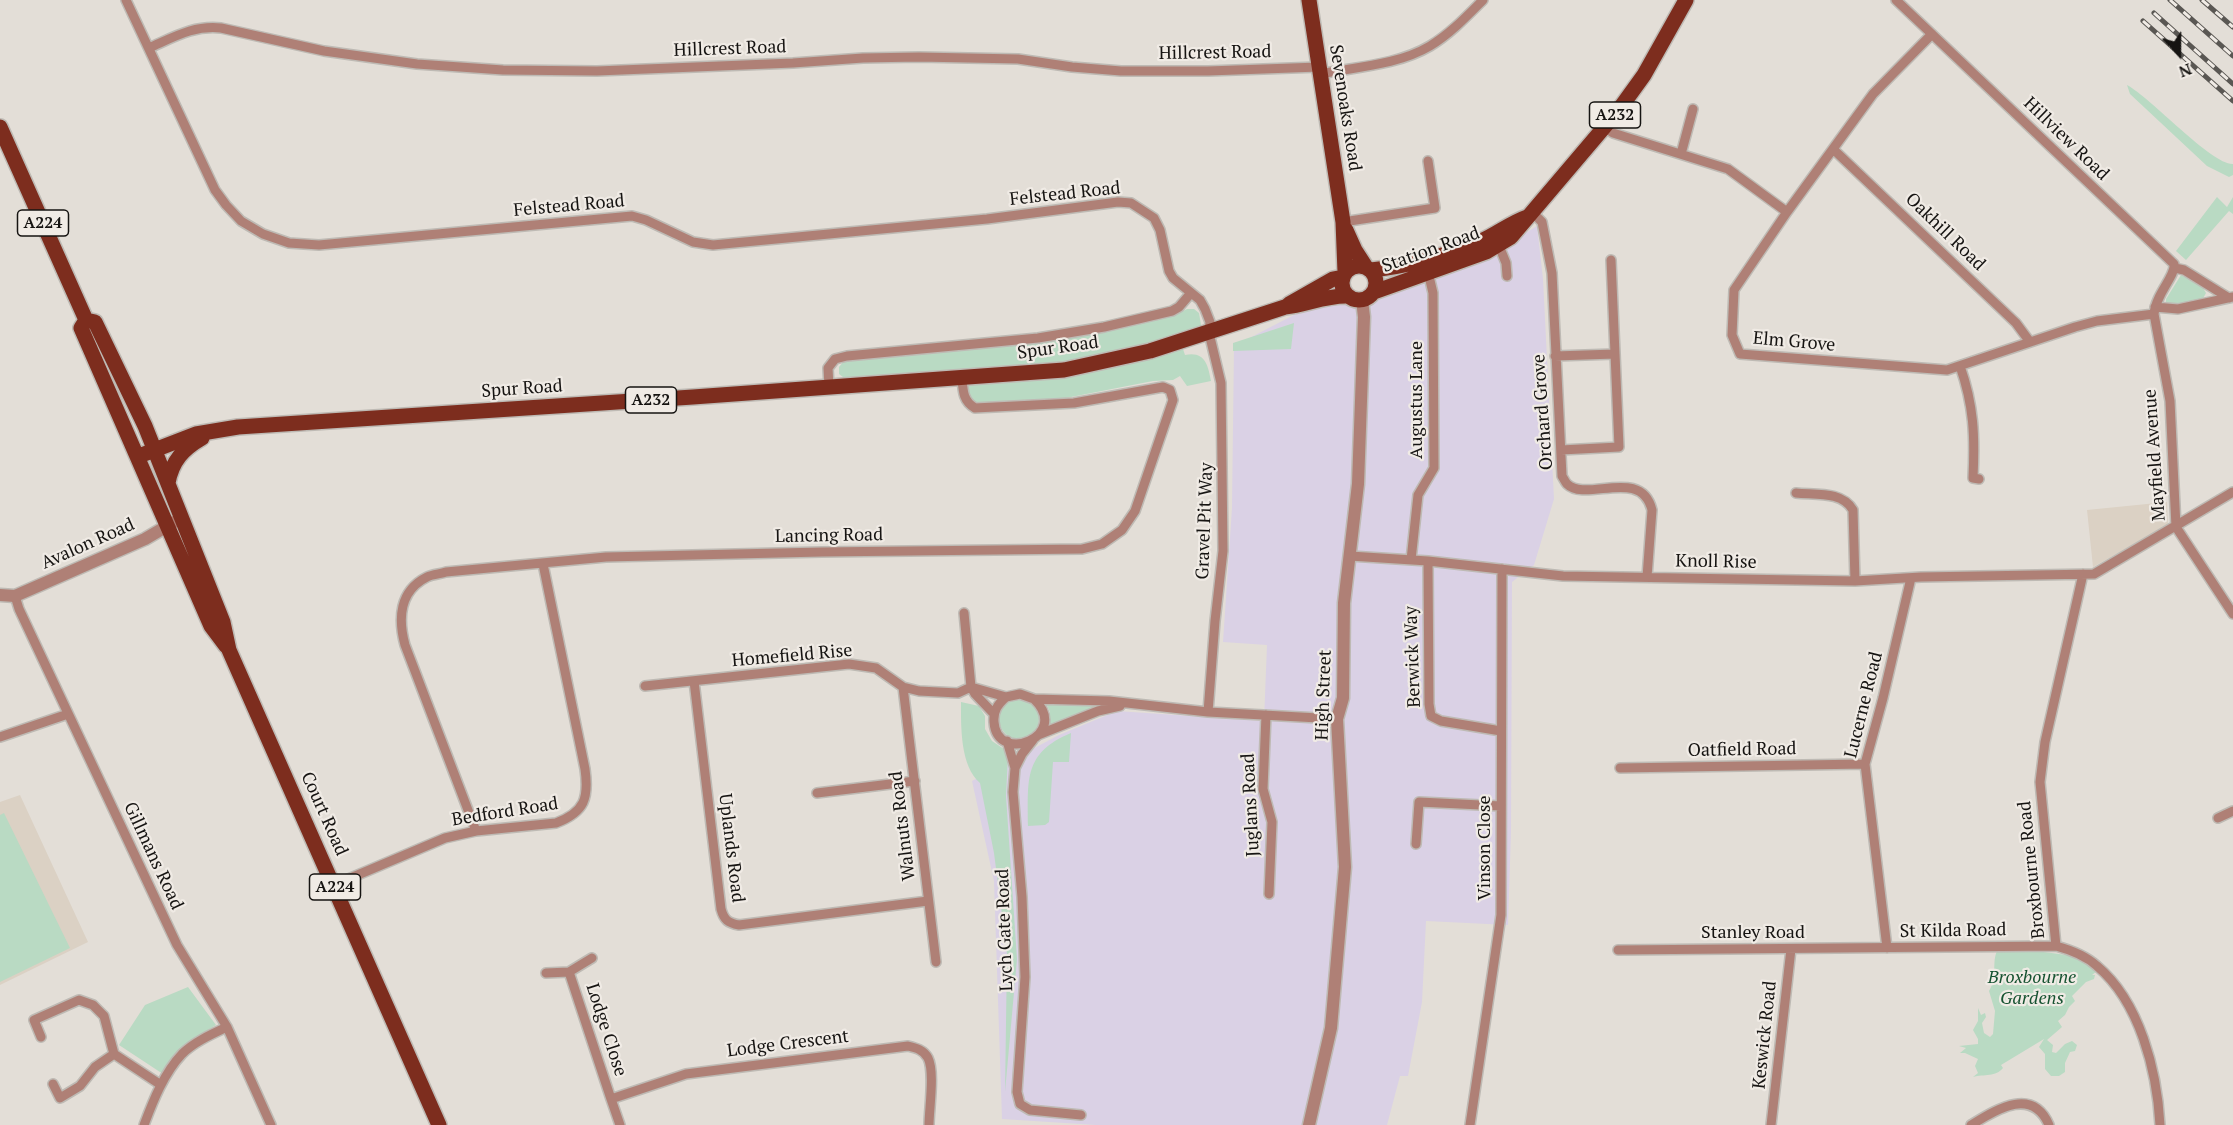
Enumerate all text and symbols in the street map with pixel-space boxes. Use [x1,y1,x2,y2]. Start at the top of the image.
north arrow [2149,24,2209,84]
street label: Hillcrest Road [673,36,787,62]
street label: Hillcrest Road [1158,41,1272,65]
street label: Sevenoaks Road [1324,43,1366,173]
text: N [2176,58,2195,83]
street label: Hillview Road [2019,93,2113,185]
road number: A232 [1590,102,1640,128]
street label: Felstead Road [1008,177,1122,211]
street label: Oakhill Road [1900,188,1990,276]
street label: Felstead Road [513,190,625,222]
road number: A224 [18,210,68,236]
street label: Station Road [1379,222,1483,278]
street label: Elm Grove [1752,328,1836,356]
street label: Spur Road [1016,332,1100,364]
street label: Augustus Lane [1406,341,1428,459]
street label: Orchard Grove [1528,353,1558,471]
street label: Spur Road [481,375,563,403]
road number: A232 [626,387,676,413]
street label: Mayfield Avenue [2140,388,2170,522]
street label: Gravel Pit Way [1192,462,1218,580]
street label: Avalon Road [38,514,138,574]
street label: Lancing Road [775,524,883,548]
street label: Knoll Rise [1675,550,1757,574]
street label: Berwick Way [1400,606,1426,708]
street label: Homefield Rise [731,640,853,672]
street label: High Street [1312,649,1336,741]
street label: Lucerne Road [1840,650,1888,760]
street label: Oatfield Road [1687,738,1797,762]
street label: Juglans Road [1238,753,1264,857]
street label: Court Road [296,769,352,859]
street label: Walnuts Road [886,770,920,882]
street label: Uplands Road [714,792,748,904]
street label: Bedford Road [450,793,560,831]
street label: Vinson Close [1474,795,1496,901]
street label: Gillmans Road [119,799,187,913]
street label: Broxbourne Road [2014,800,2050,940]
street label: Lych Gate Road [992,868,1018,992]
road number: A224 [310,874,360,900]
street label: St Kilda Road [1899,919,2007,943]
street label: Stanley Road [1701,922,1805,944]
park label: Broxbourne Gardens [1988,967,2076,1010]
street label: Keswick Road [1749,980,1781,1090]
street label: Lodge Close [581,981,631,1079]
street label: Lodge Crescent [726,1026,850,1062]

